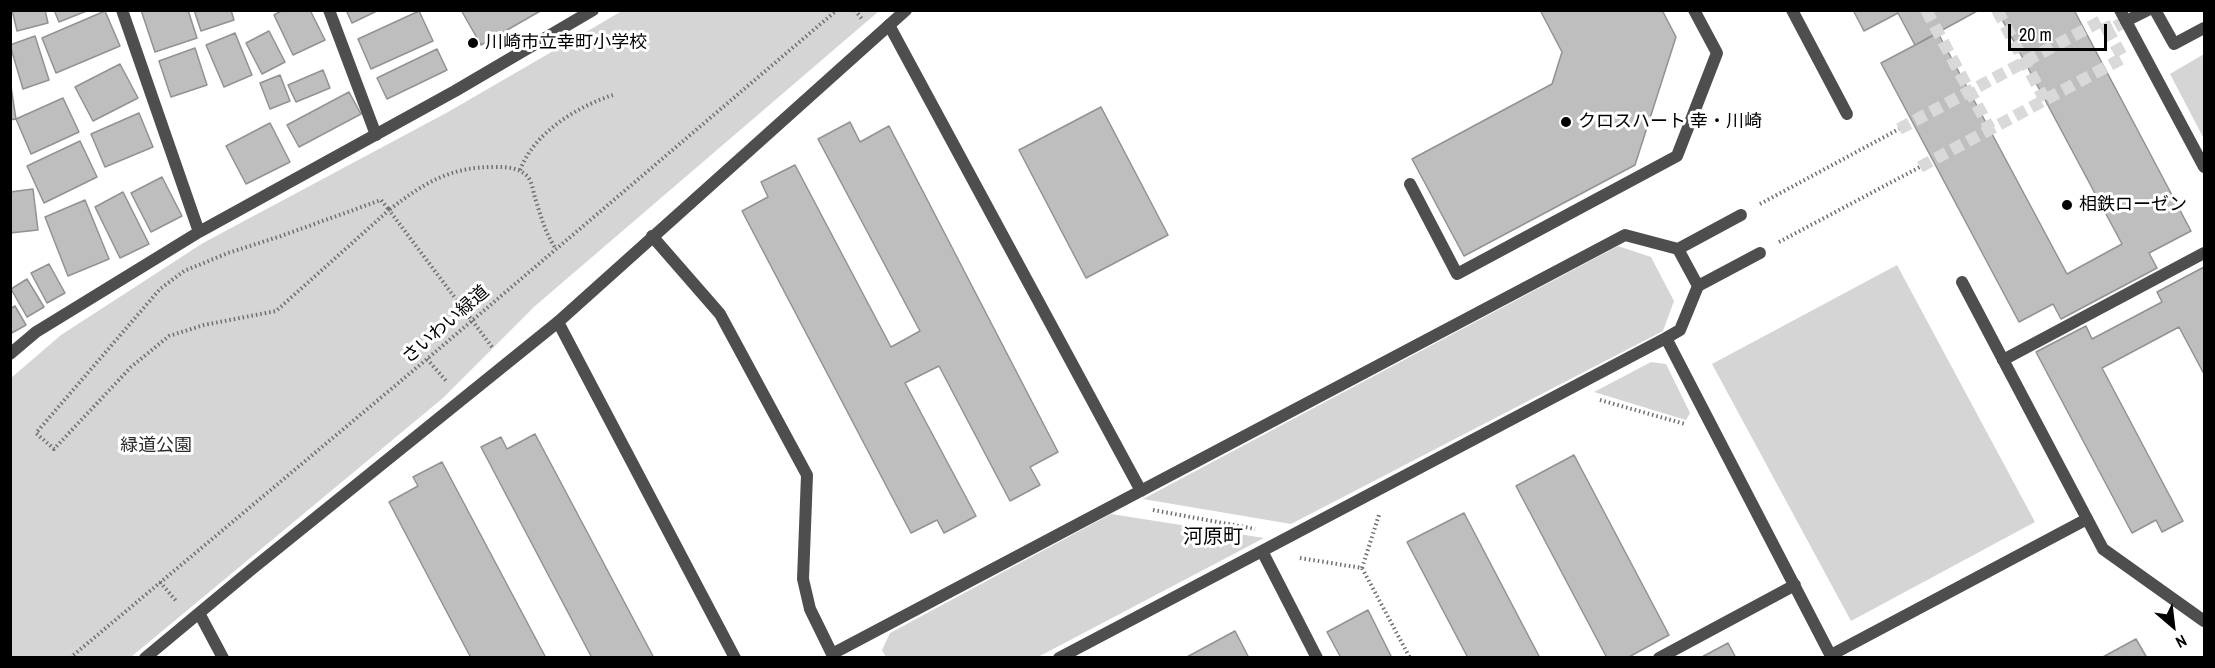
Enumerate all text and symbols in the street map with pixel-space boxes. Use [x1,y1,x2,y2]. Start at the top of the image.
scale bar [2011,12,2110,50]
text: 20 m [2019,22,2052,47]
place label: 川崎市立幸町小学校 [485,32,647,54]
marker: 川崎市立幸町小学校 [466,36,480,50]
place label: クロスハート 幸・川崎 [1578,111,1762,133]
marker: クロスハート 幸・川崎 [1559,115,1573,129]
place label: 相鉄ローゼン [2079,194,2187,216]
marker: 相鉄ローゼン [2060,198,2074,212]
street label: さいわい緑道 [398,281,494,369]
park label: 緑道公園 [120,435,192,457]
district label: 河原町 [1183,526,1243,550]
north arrow [2143,596,2203,656]
text: N [2172,630,2191,654]

